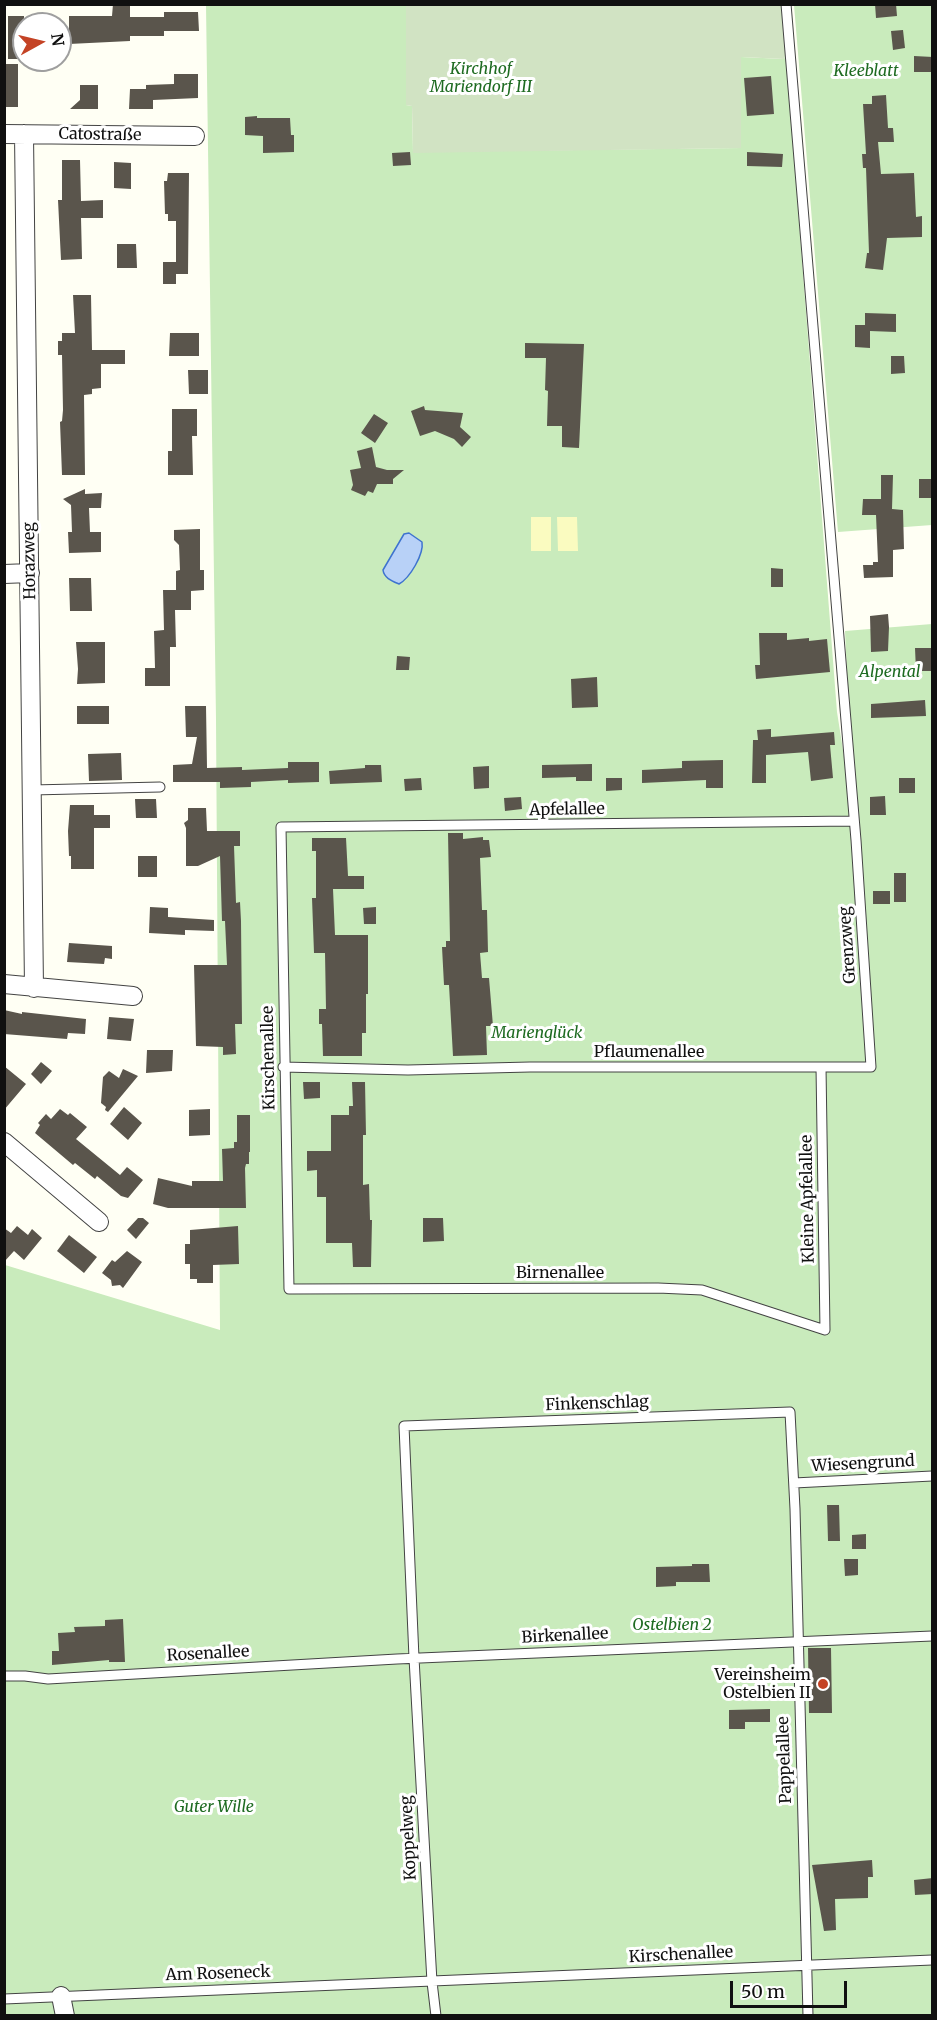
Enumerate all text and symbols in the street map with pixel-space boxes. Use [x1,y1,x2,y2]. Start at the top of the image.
north arrow [12,12,72,72]
text: N [47,32,69,47]
park label: Kirchhof Mariendorf III [430,59,532,97]
park label: Kleeblatt [834,61,898,81]
street label: Catostraße [58,125,142,145]
street label: Horazweg [20,522,40,600]
park label: Alpental [859,662,921,682]
street label: Apfelallee [529,800,605,820]
street label: Grenzweg [836,906,860,984]
street label: Kirschenallee [258,1006,280,1110]
park label: Marienglück [492,1023,582,1043]
street label: Pflaumenallee [594,1042,704,1062]
street label: Kleine Apfelallee [797,1135,819,1263]
street label: Birnenallee [516,1263,604,1283]
street label: Finkenschlag [545,1393,649,1415]
street label: Wiesengrund [811,1452,915,1476]
park label: Ostelbien 2 [632,1615,712,1635]
street label: Birkenallee [521,1624,609,1648]
street label: Rosenallee [166,1642,250,1666]
place label: Vereinsheim Ostelbien II [714,1665,811,1703]
marker: Vereinsheim Ostelbien II [816,1677,830,1691]
street label: Pappelallee [774,1716,796,1804]
street label: Koppelweg [397,1795,421,1881]
park label: Guter Wille [174,1797,254,1817]
street label: Kirschenallee [628,1943,734,1967]
street label: Am Roseneck [165,1963,271,1985]
scale bar [733,1969,850,2007]
text: 50 m [741,1980,785,2003]

